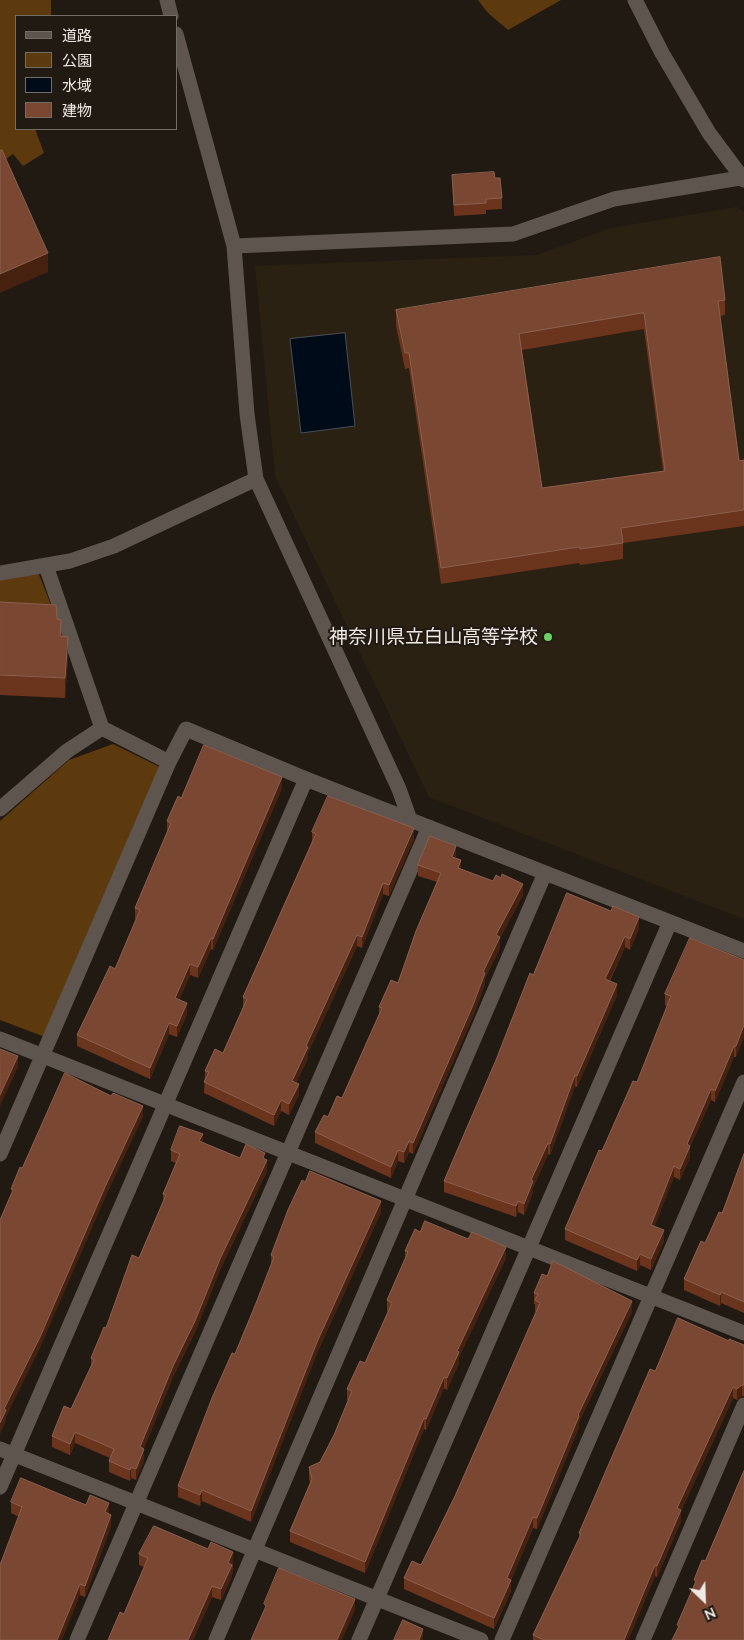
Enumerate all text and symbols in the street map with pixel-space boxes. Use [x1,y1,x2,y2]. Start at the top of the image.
legend [15,15,178,130]
text: 道路 [62,26,92,45]
text: 公園 [62,51,92,70]
text: 水域 [62,76,92,95]
text: 建物 [62,101,92,120]
place label: 神奈川県立白山高等学校 [329,626,538,648]
marker: 神奈川県立白山高等学校 [542,631,554,643]
north arrow [679,1575,729,1625]
text: N [702,1603,719,1624]

